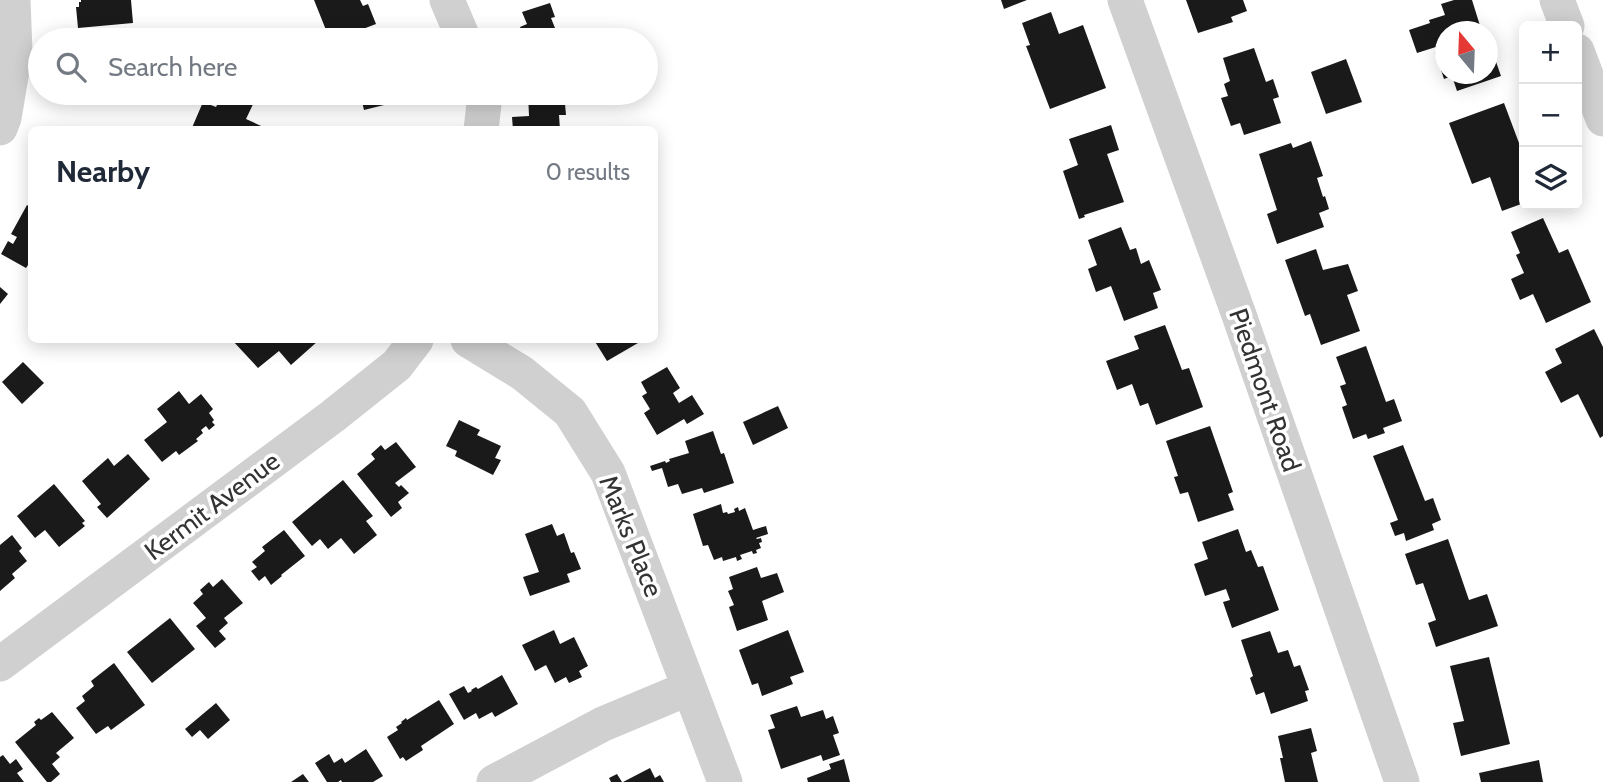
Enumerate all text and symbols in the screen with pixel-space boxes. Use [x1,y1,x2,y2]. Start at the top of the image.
north arrow [1435,21,1498,84]
map controls [1519,21,1582,210]
button: + [1519,21,1582,84]
search box [28,28,658,105]
icon: search [52,48,90,86]
text: Search here [108,51,237,83]
button: − [1519,84,1582,147]
button: layers [1519,147,1582,210]
text: Nearby [56,153,150,190]
text: 0 results [546,158,630,186]
street label: Piedmont Road [1222,304,1308,476]
street label: Kermit Avenue [138,445,286,567]
street label: Marks Place [592,471,670,601]

